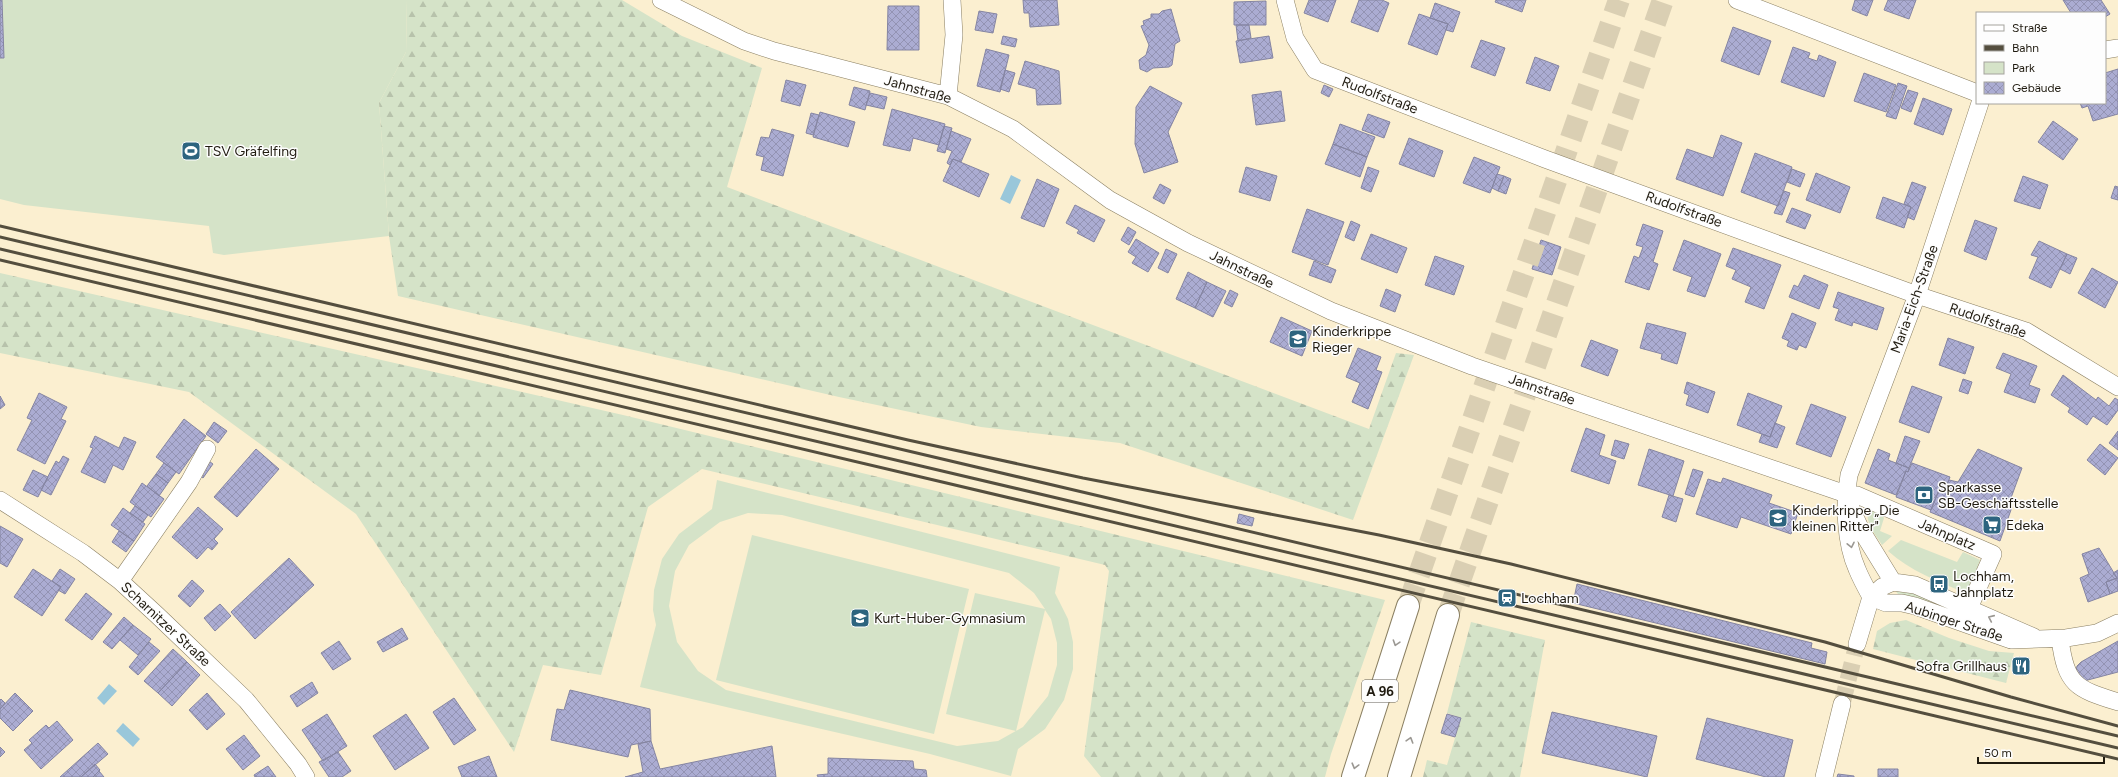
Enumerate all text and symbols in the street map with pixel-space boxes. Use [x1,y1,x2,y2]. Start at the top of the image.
legend [1976,12,2106,104]
text: Straße [2012,21,2048,35]
text: Bahn [2012,41,2039,55]
text: Park [2012,61,2035,75]
street label: Jahnstraße [882,72,954,107]
street label: Rudolfstraße [1339,73,1421,118]
text: Gebäude [2012,81,2062,95]
sports icon: TSV Gräfelfing [180,140,202,162]
place label: TSV Gräfelfing [205,143,297,160]
street label: Rudolfstraße [1643,188,1725,231]
street label: Maria-Eich-Straße [1887,242,1942,356]
street label: Jahnstraße [1207,247,1277,292]
street label: Rudolfstraße [1947,299,2029,342]
place label: Kinderkrippe Rieger [1312,323,1391,356]
school or university icon: Kinderkrippe Rieger [1287,328,1309,350]
street label: Jahnstraße [1506,370,1578,409]
place label: Sparkasse SB-Geschäftsstelle [1938,479,2059,512]
bank icon: Sparkasse SB-Geschäftsstelle [1913,484,1935,506]
place label: Kinderkrippe „Die kleinen Ritter" [1792,502,1900,535]
school or university icon: Kinderkrippe „Die kleinen Ritter" [1767,507,1789,529]
supermarket icon: Edeka [1981,514,2003,536]
street label: Jahnplatz [1916,515,1978,554]
place label: Edeka [2006,517,2044,534]
one-way arrow [1846,542,1854,548]
place label: Lochham, Jahnplatz [1953,568,2014,601]
bus stop icon: Lochham, Jahnplatz [1928,573,1950,595]
street label: Scharnitzer Straße [117,579,214,670]
station icon: Lochham [1496,587,1518,609]
place label: Lochham [1521,590,1579,607]
street label: Aubinger Straße [1903,598,2005,645]
school or university icon: Kurt-Huber-Gymnasium [849,607,871,629]
place label: Kurt-Huber-Gymnasium [874,610,1025,627]
one-way arrow [1987,615,1995,623]
one-way arrow [1392,639,1401,646]
restaurant icon: Sofra Grillhaus [2010,655,2032,677]
place label: Sofra Grillhaus [1916,658,2007,675]
road number: A 96 [1362,680,1398,702]
one-way arrow [1405,736,1414,743]
scale bar [1978,739,2104,765]
text: 50 m [1984,746,2012,760]
one-way arrow [1352,763,1360,769]

